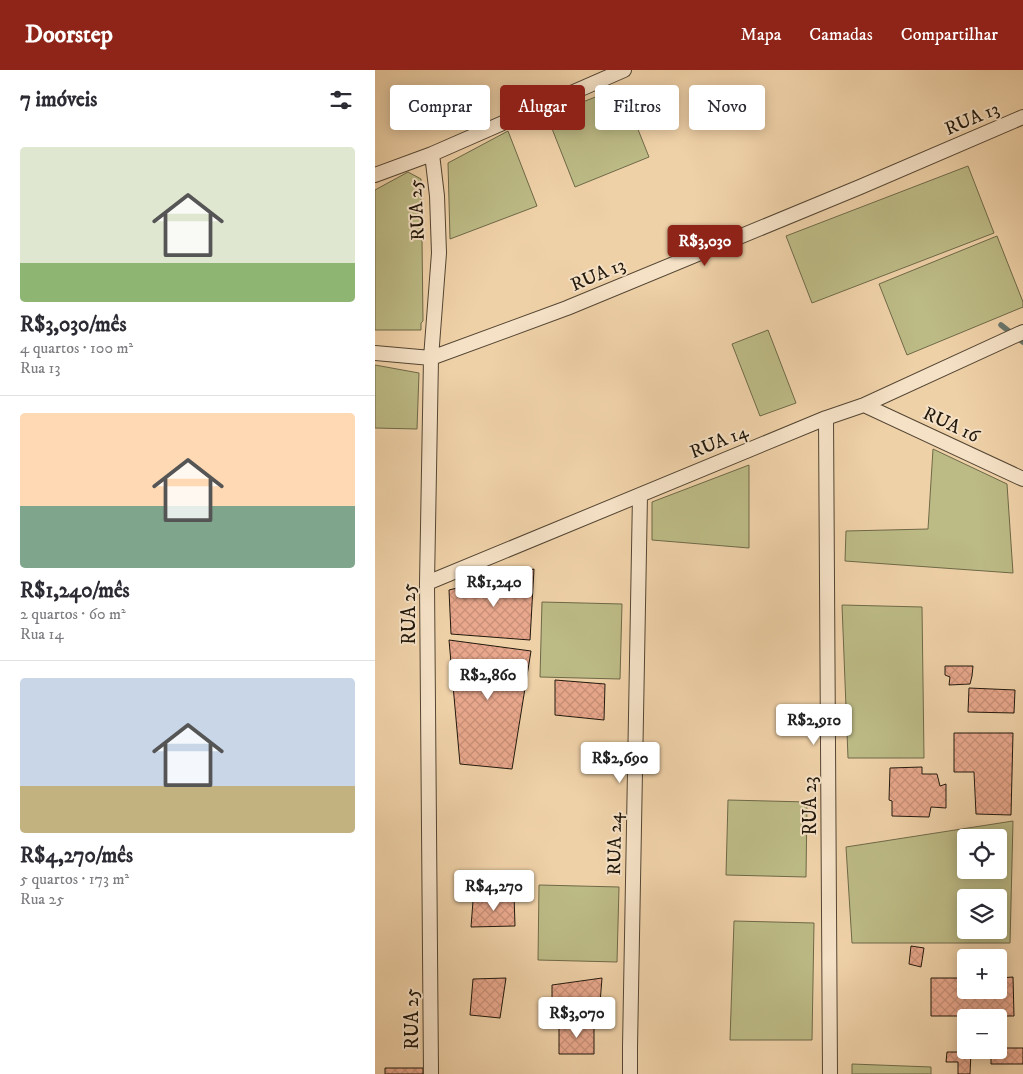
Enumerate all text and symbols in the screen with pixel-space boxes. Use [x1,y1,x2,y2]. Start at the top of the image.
text: Doorstep [25,20,113,50]
text: Mapa [741,24,781,46]
text: Camadas [809,24,873,46]
text: Compartilhar [901,24,998,46]
chip: Comprar [390,85,490,130]
chip: Alugar [500,85,585,130]
chip: Filtros [595,85,679,130]
chip: Novo [689,85,765,130]
icon: filters [327,86,355,114]
text: 7 imóveis [20,87,97,113]
street label: RUA 13 [941,97,1003,141]
street label: RUA 25 [404,178,430,241]
icon: home [143,180,233,270]
pin: R$3,030 [659,224,751,267]
text: R$3,030 [679,231,731,251]
street label: RUA 13 [567,253,629,297]
text: R$3,030/mês [20,312,126,338]
text: 4 quartos · 100 m² [20,338,133,358]
text: Rua 13 [20,358,60,378]
street label: RUA 16 [919,402,984,448]
street label: RUA 14 [687,420,752,464]
icon: home [143,445,233,535]
pin: R$1,240 [448,566,540,608]
text: R$1,240 [466,572,522,592]
text: R$1,240/mês [20,578,130,604]
street label: RUA 25 [398,583,421,645]
text: 2 quartos · 60 m² [20,604,126,624]
text: Rua 14 [20,624,64,644]
pin: R$2,860 [442,658,534,701]
text: R$2,860 [460,665,516,685]
pin: R$2,910 [768,704,860,746]
icon: home [143,710,233,800]
text: R$2,910 [787,710,841,730]
pin: R$2,690 [574,742,666,784]
text: R$2,690 [592,748,648,768]
street label: RUA 23 [799,776,822,836]
street label: RUA 24 [603,811,627,876]
map controls [957,829,1007,1059]
button: locate [957,829,1007,879]
text: R$4,270/mês [20,843,133,869]
text: 5 quartos · 173 m² [20,869,129,889]
pin: R$4,270 [448,870,540,912]
text: R$4,270 [465,876,523,896]
text: Rua 25 [20,889,64,909]
button: layers [957,889,1007,939]
button: + [957,949,1007,999]
street label: RUA 25 [401,988,424,1050]
pin: R$3,070 [531,996,623,1039]
text: R$3,070 [549,1003,605,1023]
button: − [957,1009,1007,1059]

